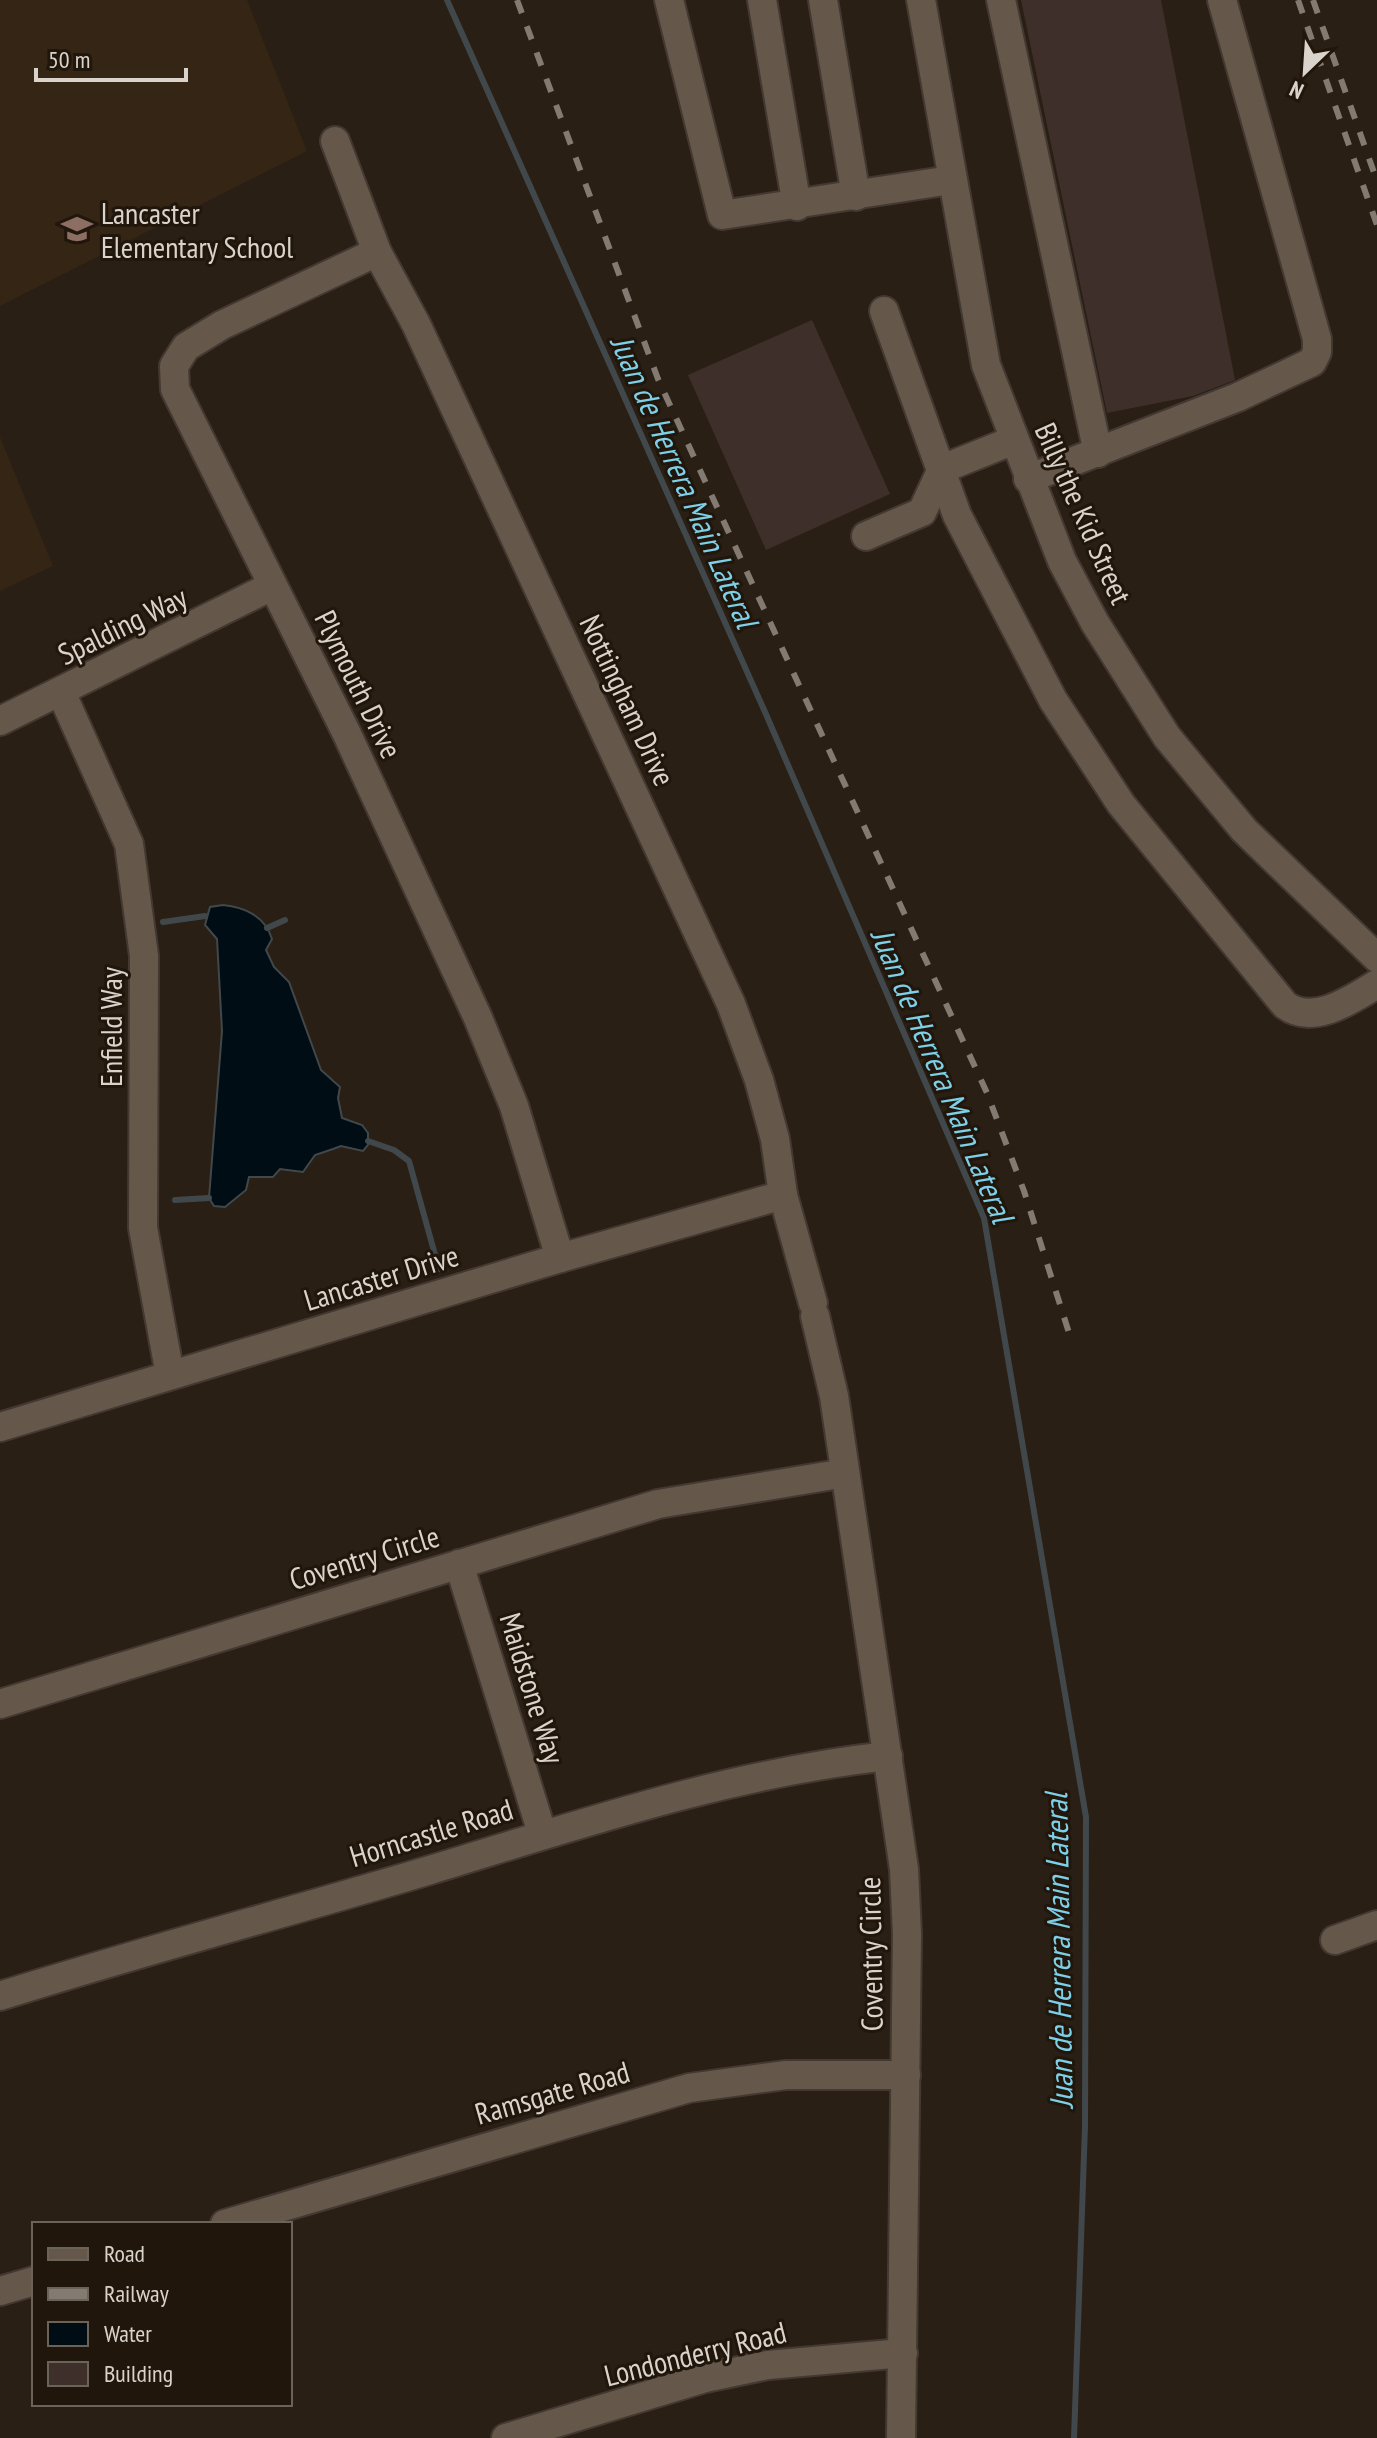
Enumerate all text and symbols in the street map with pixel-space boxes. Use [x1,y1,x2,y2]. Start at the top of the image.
scale bar [36,32,186,82]
north arrow [1265,32,1345,112]
text: 50 m [48,44,90,75]
text: N [1285,75,1308,105]
place label: Lancaster Elementary School [101,193,293,266]
school or university icon: Lancaster Elementary School [60,212,94,246]
water label: Juan de Herrera Main Lateral [601,327,769,636]
street label: Billy the Kid Street [1027,416,1142,610]
street label: Spalding Way [51,577,194,673]
street label: Plymouth Drive [306,604,412,764]
street label: Nottingham Drive [571,608,685,792]
water label: Juan de Herrera Main Lateral [862,920,1025,1231]
street label: Enfield Way [91,966,130,1087]
street label: Lancaster Drive [299,1235,463,1319]
street label: Coventry Circle [284,1516,444,1598]
street label: Maidstone Way [492,1608,575,1769]
street label: Horncastle Road [345,1789,517,1875]
water label: Juan de Herrera Main Lateral [1034,1790,1082,2110]
street label: Coventry Circle [849,1876,891,2032]
street label: Ramsgate Road [470,2051,634,2133]
legend [32,2222,292,2406]
text: Road [104,2238,145,2269]
text: Railway [104,2278,169,2309]
street label: Londonderry Road [600,2312,790,2394]
text: Water [104,2318,152,2349]
text: Building [104,2358,173,2389]

